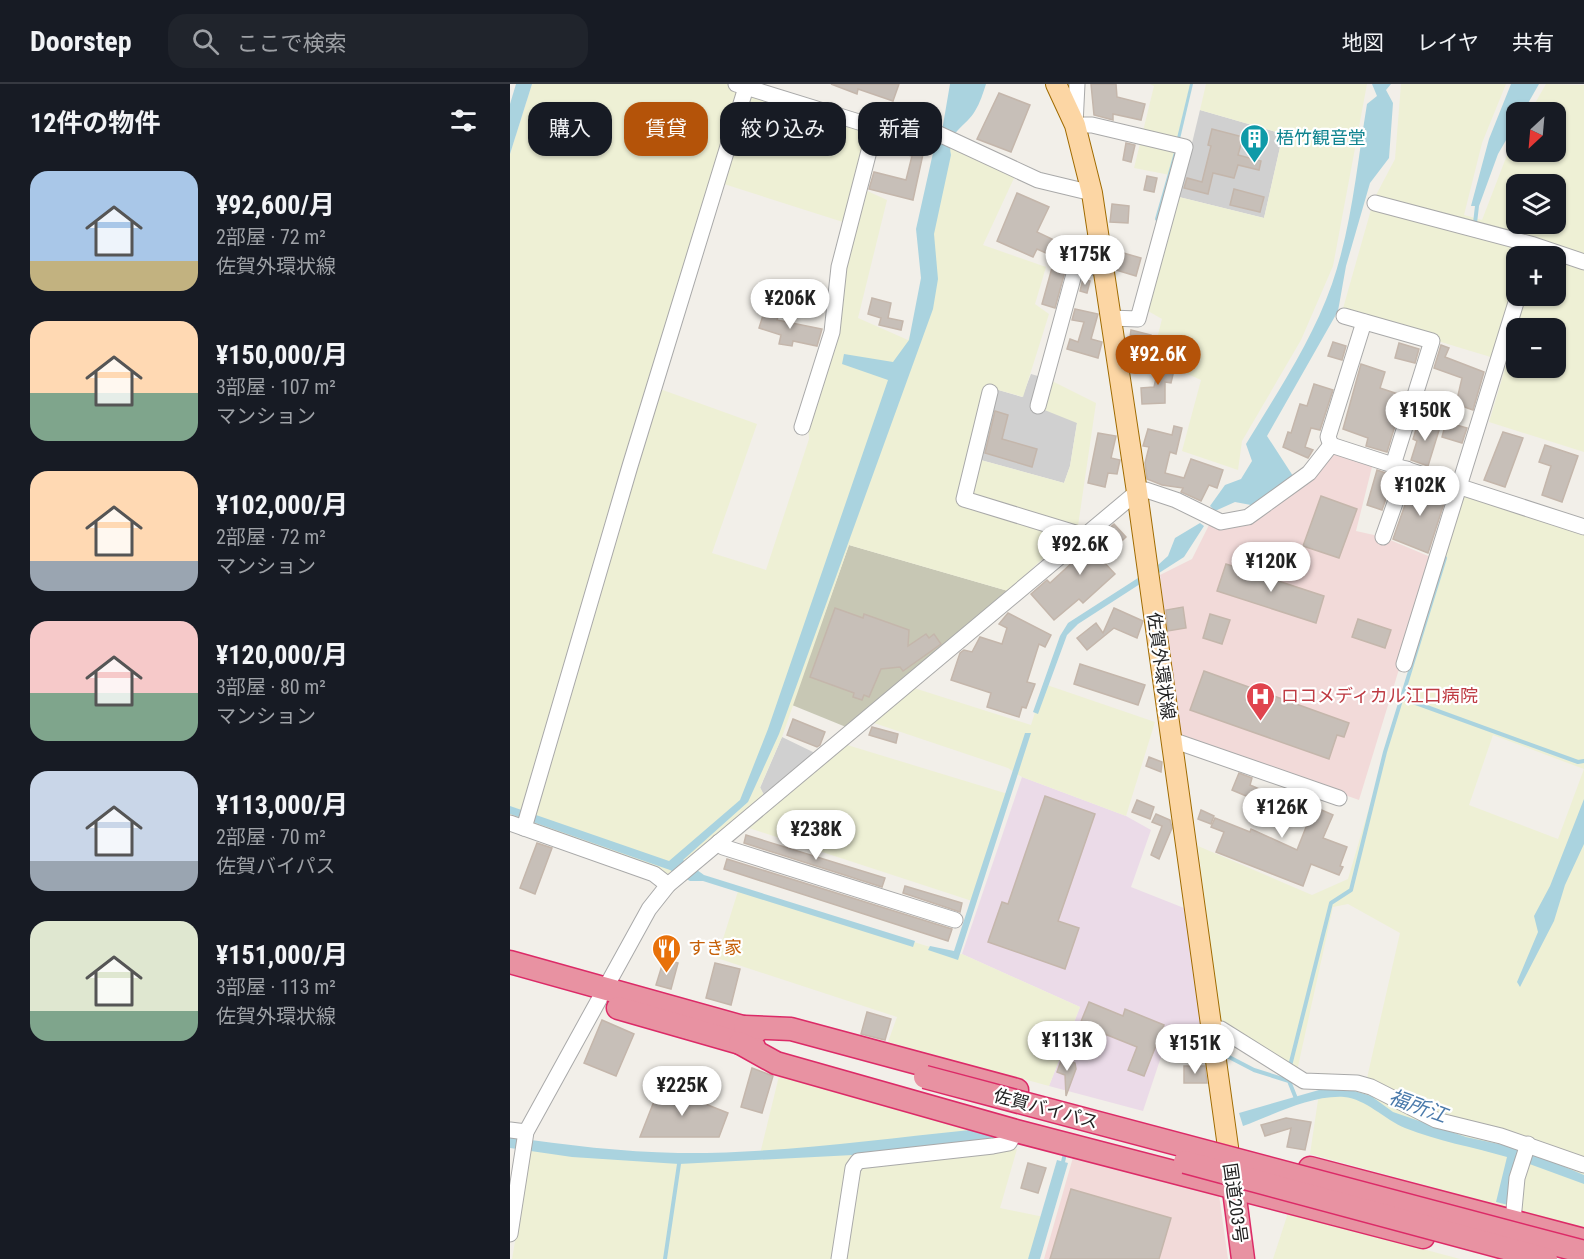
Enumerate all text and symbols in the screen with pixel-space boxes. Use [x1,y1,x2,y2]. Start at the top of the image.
search box [168,14,588,68]
text: Doorstep [30,25,132,58]
icon: search [189,25,222,58]
text: ここで検索 [237,31,347,56]
text: 地図 [1342,31,1384,55]
text: レイヤ [1417,31,1479,55]
text: 共有 [1512,31,1554,55]
chip: 購入 [528,102,612,156]
chip: 賃貸 [624,102,708,156]
chip: 絞り込み [720,102,846,156]
chip: 新着 [858,102,942,156]
north arrow [1506,102,1566,162]
map controls [1506,102,1566,378]
icon: filters [447,104,480,137]
text: 12件の物件 [30,108,160,138]
building icon: 梧竹観音堂 [1239,122,1271,164]
place label: 梧竹観音堂 [1276,127,1366,148]
button: layers [1506,174,1566,234]
text: ¥92,600/月 [216,190,335,220]
icon: home [78,195,150,267]
text: 2部屋 · 72 m² [216,225,326,249]
pin: ¥175K [1043,235,1127,286]
text: ¥175K [1060,242,1110,266]
button: + [1506,246,1566,306]
text: 佐賀外環状線 [216,254,336,278]
pin: ¥206K [748,279,832,330]
text: ¥206K [765,286,815,310]
button: − [1506,318,1566,378]
pin: ¥92.6K [1109,335,1207,386]
text: ¥150,000/月 [216,340,348,370]
text: ¥92.6K [1130,342,1186,366]
icon: home [78,345,150,417]
text: 3部屋 · 107 m² [216,375,336,399]
pin: ¥150K [1383,391,1467,442]
text: ¥150K [1400,398,1450,422]
text: マンション [216,404,316,428]
pin: ¥102K [1378,466,1462,517]
text: ¥102K [1395,473,1445,497]
text: ¥102,000/月 [216,490,348,520]
icon: home [78,495,150,567]
text: 2部屋 · 72 m² [216,525,326,549]
pin: ¥92.6K [1031,525,1129,576]
text: ¥92.6K [1052,532,1108,556]
pin: ¥120K [1229,542,1313,593]
text: ¥120K [1246,549,1296,573]
text: マンション [216,554,316,578]
street label: 佐賀外環状線 [1144,611,1179,721]
text: ¥120,000/月 [216,640,348,670]
icon: home [78,645,150,717]
text: 3部屋 · 80 m² [216,675,326,699]
hospital icon: ロコメディカル江口病院 [1244,680,1276,722]
place label: ロコメディカル江口病院 [1281,685,1478,706]
text: マンション [216,704,316,728]
pin: ¥126K [1240,788,1324,839]
text: ¥113,000/月 [216,790,348,820]
icon: home [78,795,150,867]
text: ¥126K [1257,795,1307,819]
pin: ¥238K [774,810,858,861]
text: ¥238K [791,817,841,841]
text: 2部屋 · 70 m² [216,825,326,849]
text: 佐賀バイパス [216,854,336,878]
restaurant icon: すき家 [651,932,683,974]
place label: すき家 [688,937,742,958]
text: ¥151,000/月 [216,940,348,970]
icon: home [78,945,150,1017]
text: 3部屋 · 113 m² [216,975,336,999]
text: 佐賀外環状線 [216,1004,336,1028]
pin: ¥113K [1025,1021,1109,1072]
pin: ¥151K [1153,1024,1237,1075]
text: ¥113K [1042,1028,1092,1052]
text: ¥151K [1170,1031,1220,1055]
pin: ¥225K [640,1066,724,1117]
text: ¥225K [657,1073,707,1097]
street label: 佐賀バイパス [991,1084,1101,1133]
water label: 福所江 [1386,1084,1452,1128]
street label: 国道203号 [1219,1162,1252,1244]

